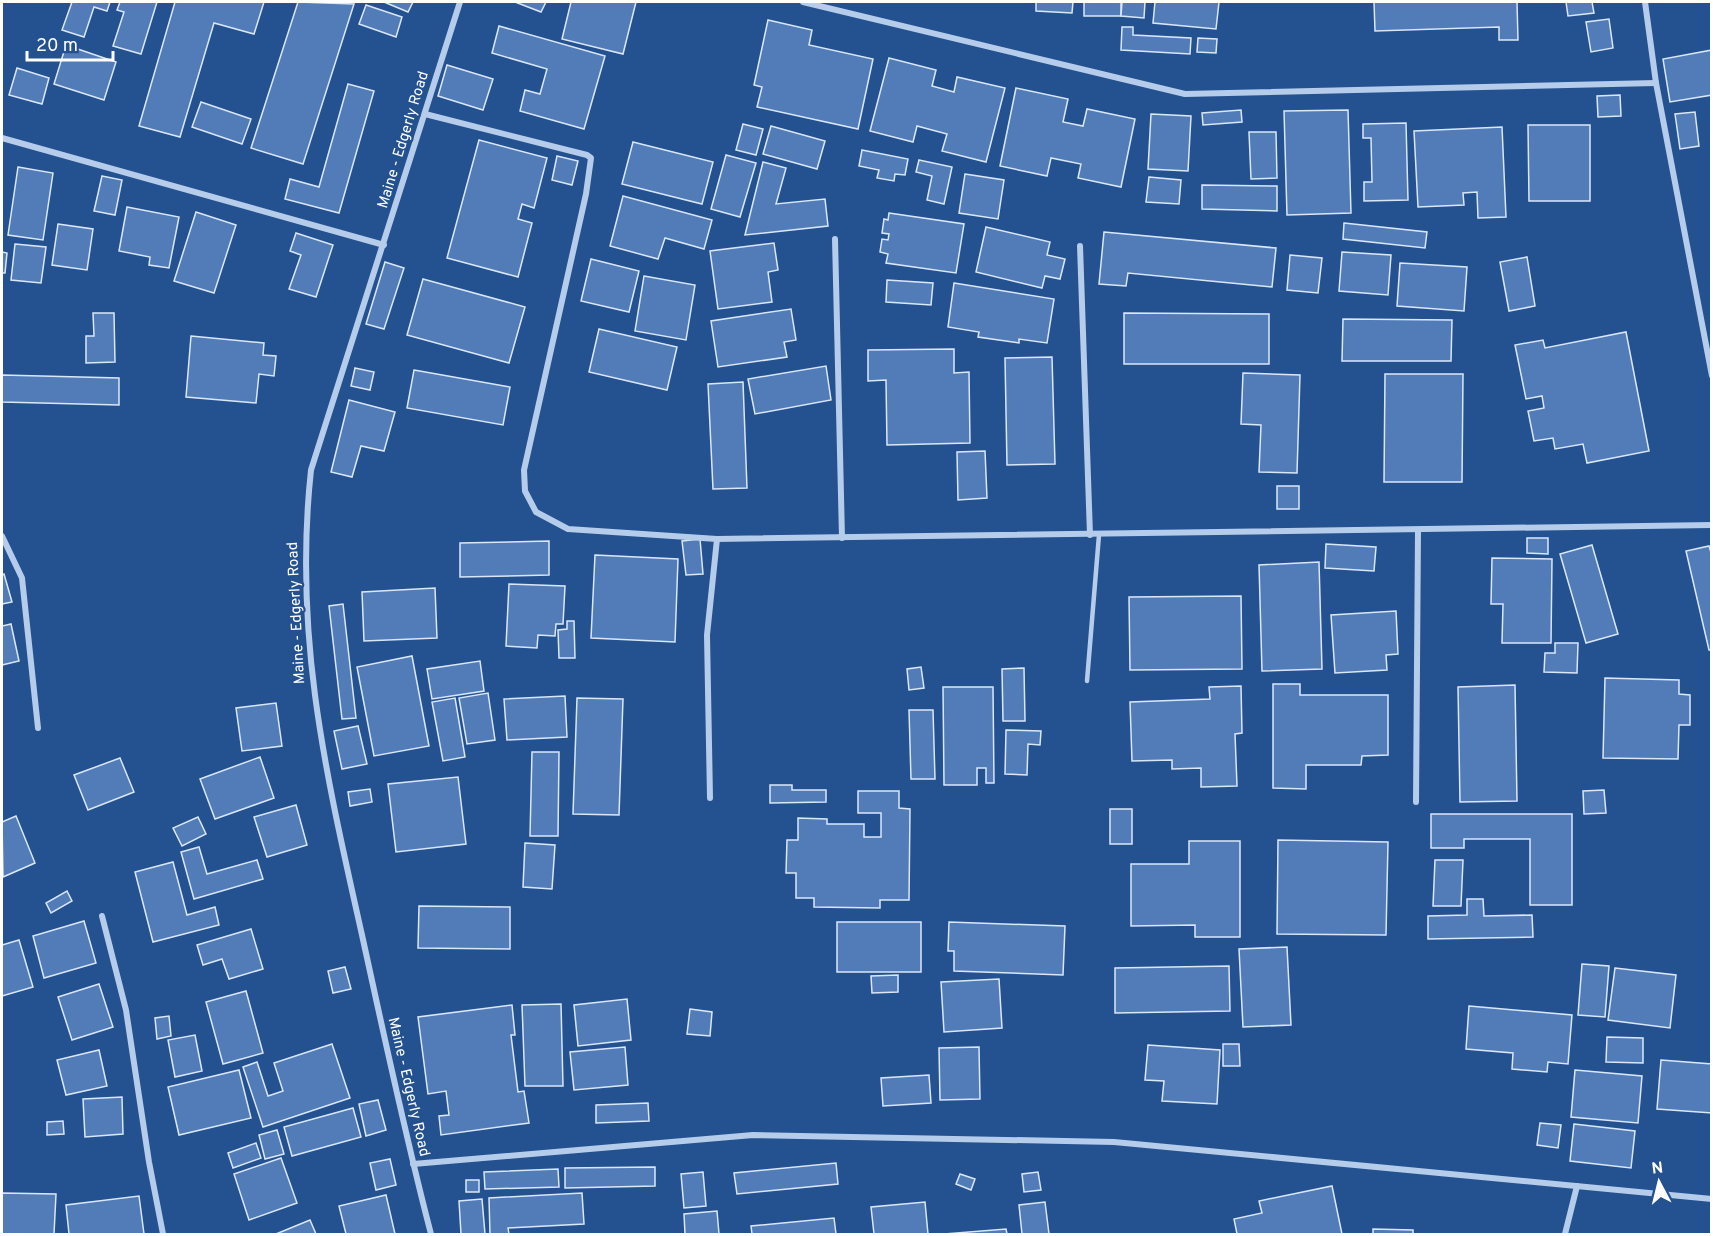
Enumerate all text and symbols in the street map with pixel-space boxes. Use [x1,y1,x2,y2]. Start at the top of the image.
scale bar [27,24,112,62]
text: 20 m [36,35,78,58]
street label: Maine - Edgerly Road [374,69,434,211]
street label: Maine - Edgerly Road [284,541,310,685]
street label: Maine - Edgerly Road [383,1015,433,1159]
north arrow [1629,1152,1689,1212]
text: N [1650,1158,1664,1180]

